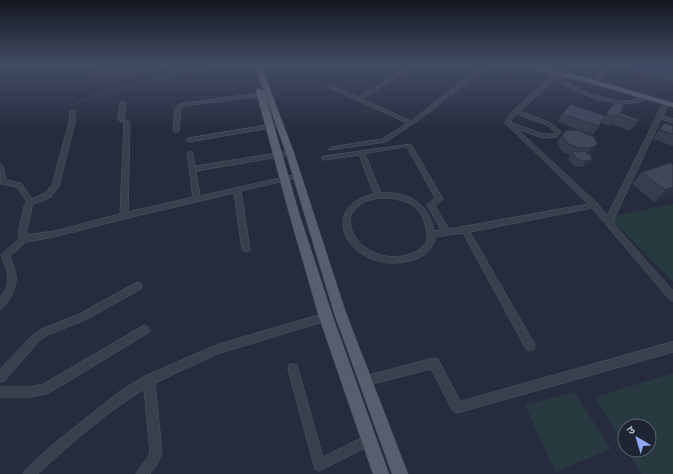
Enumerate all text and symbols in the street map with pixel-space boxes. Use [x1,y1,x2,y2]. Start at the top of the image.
north arrow [617,418,657,458]
text: उ [625,423,638,438]

